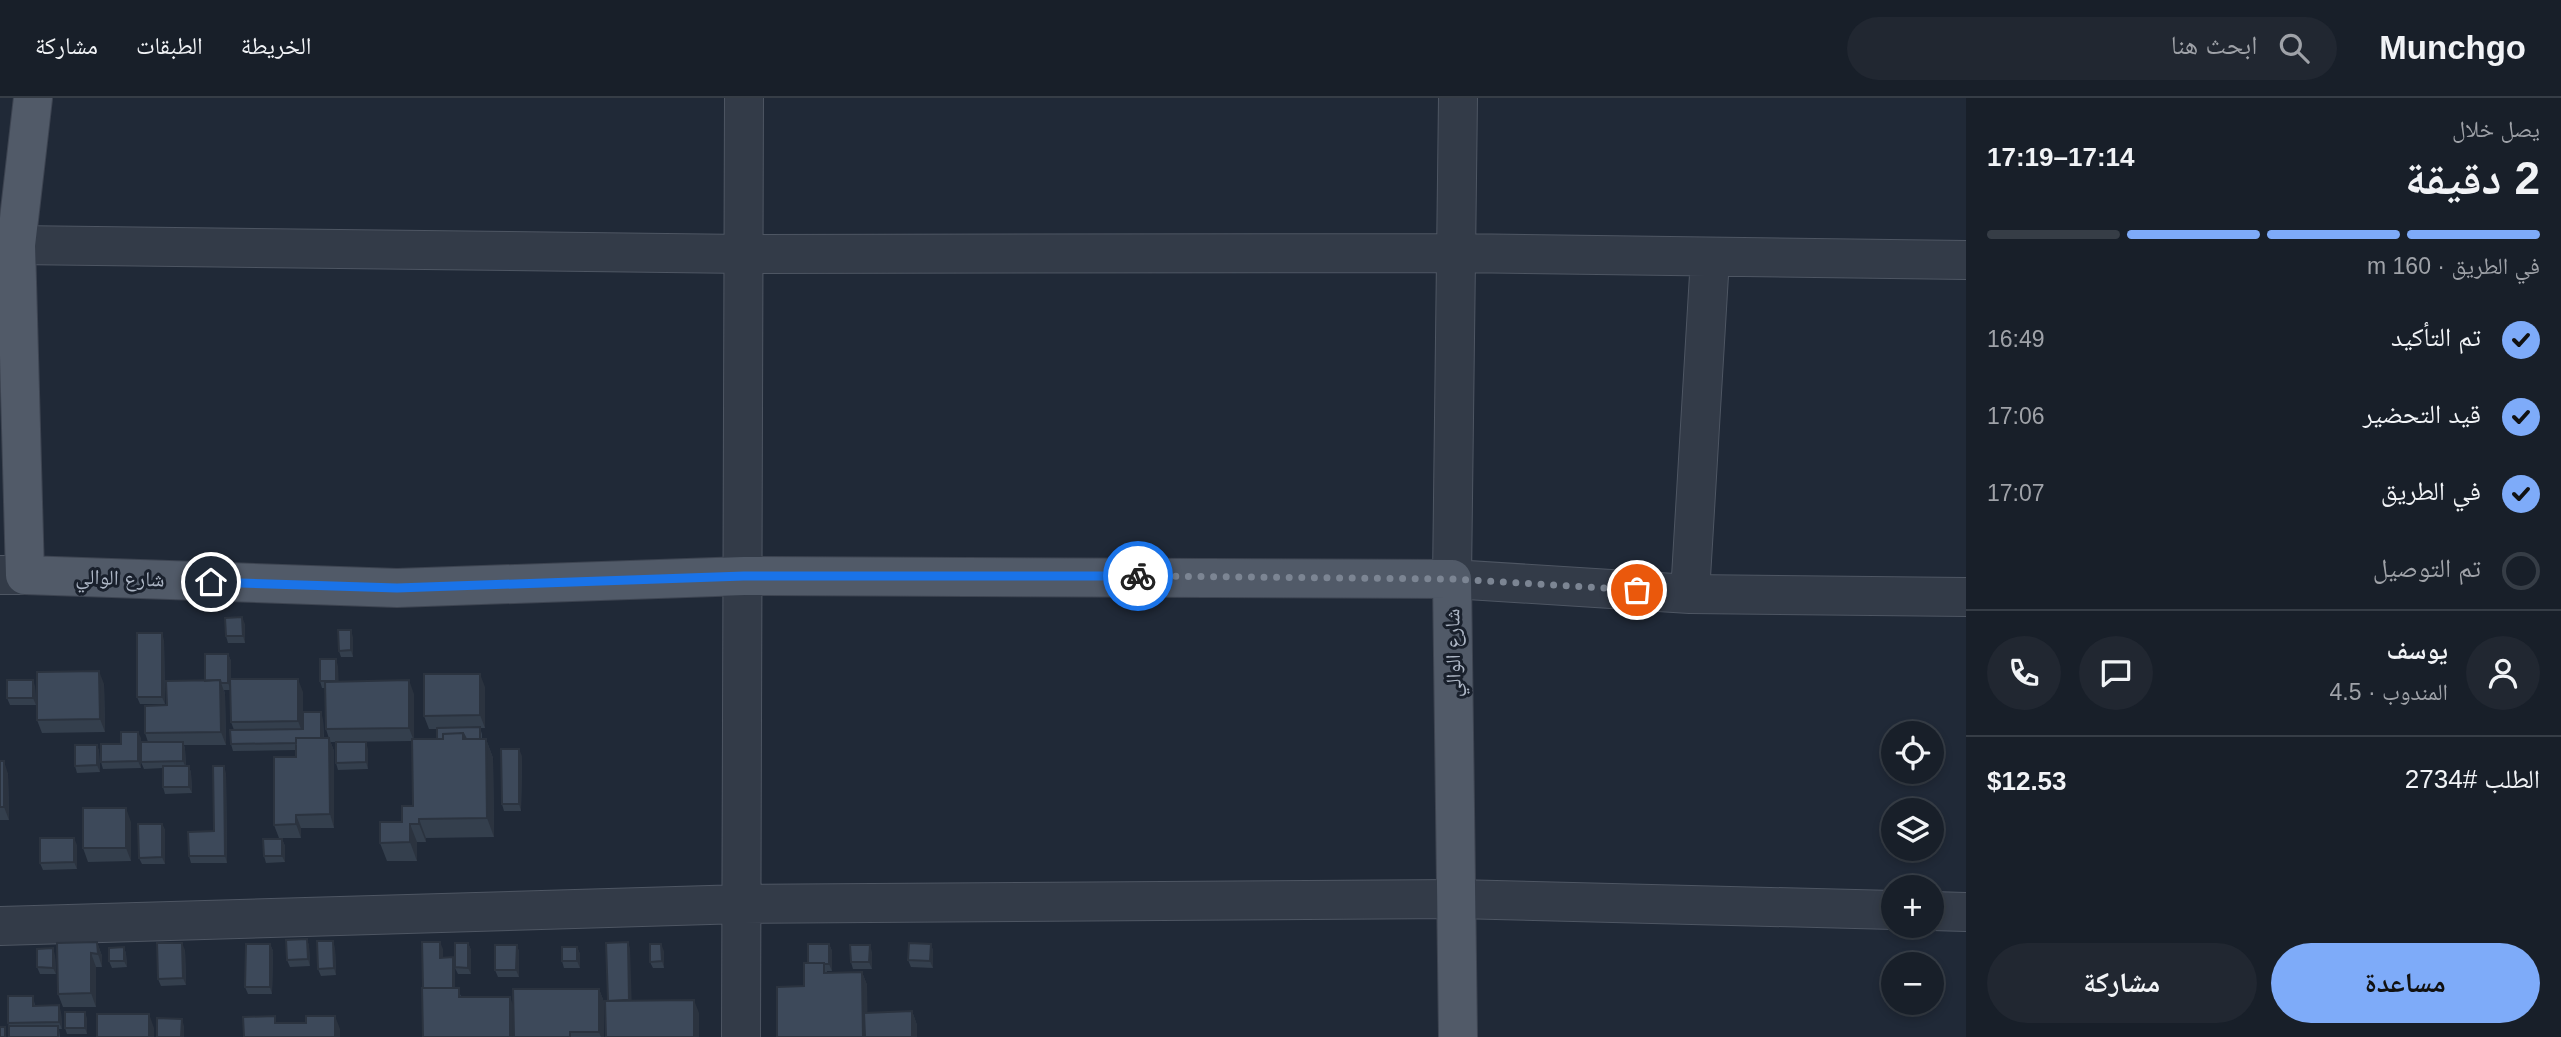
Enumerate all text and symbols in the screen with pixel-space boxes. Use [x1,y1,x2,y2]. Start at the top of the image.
search box [1847,17,2337,80]
icon: search [2275,29,2313,67]
text: Munchgo [2379,29,2526,66]
text: ابحث هنا [2171,30,2257,60]
text: مشاركة [35,32,98,59]
text: الطبقات [136,32,203,59]
text: الخريطة [241,32,311,59]
text: يصل خلال [2452,116,2540,142]
text: 17:14–17:19 [1987,142,2134,172]
text: 2 دقيقة [2405,152,2540,204]
text: في الطريق · 160 m [2367,253,2540,279]
icon: check [2502,321,2540,359]
text: تم التأكيد [2391,322,2481,352]
text: 16:49 [1987,326,2045,352]
icon: check [2502,398,2540,436]
text: قيد التحضير [2363,399,2481,429]
text: 17:06 [1987,403,2045,429]
icon: check [2502,475,2540,513]
text: في الطريق [2381,476,2481,506]
text: 17:07 [1987,480,2045,506]
courier [1103,541,1173,611]
pin [181,552,241,612]
text: تم التوصيل [2373,553,2481,583]
icon: bike [1119,557,1157,595]
pin [1607,560,1667,620]
icon: home [192,563,230,601]
street label: شارع الوالي [75,564,165,596]
icon: bag [1618,571,1656,609]
street label: شارع الوالي [1440,608,1470,698]
text: يوسف [2387,635,2448,665]
button: phone [1987,636,2061,710]
button: chat [2079,636,2153,710]
button: person [2466,636,2540,710]
text: المندوب · 4.5 [2330,679,2448,705]
map controls [1881,721,1944,1015]
button: locate [1881,721,1944,784]
text: الطلب #2734 [2405,764,2540,794]
text: $12.53 [1987,766,2067,796]
button: layers [1881,798,1944,861]
button: + [1881,875,1944,938]
button: مشاركة [1987,943,2257,1023]
button: مساعدة [2271,943,2540,1023]
button: − [1881,952,1944,1015]

